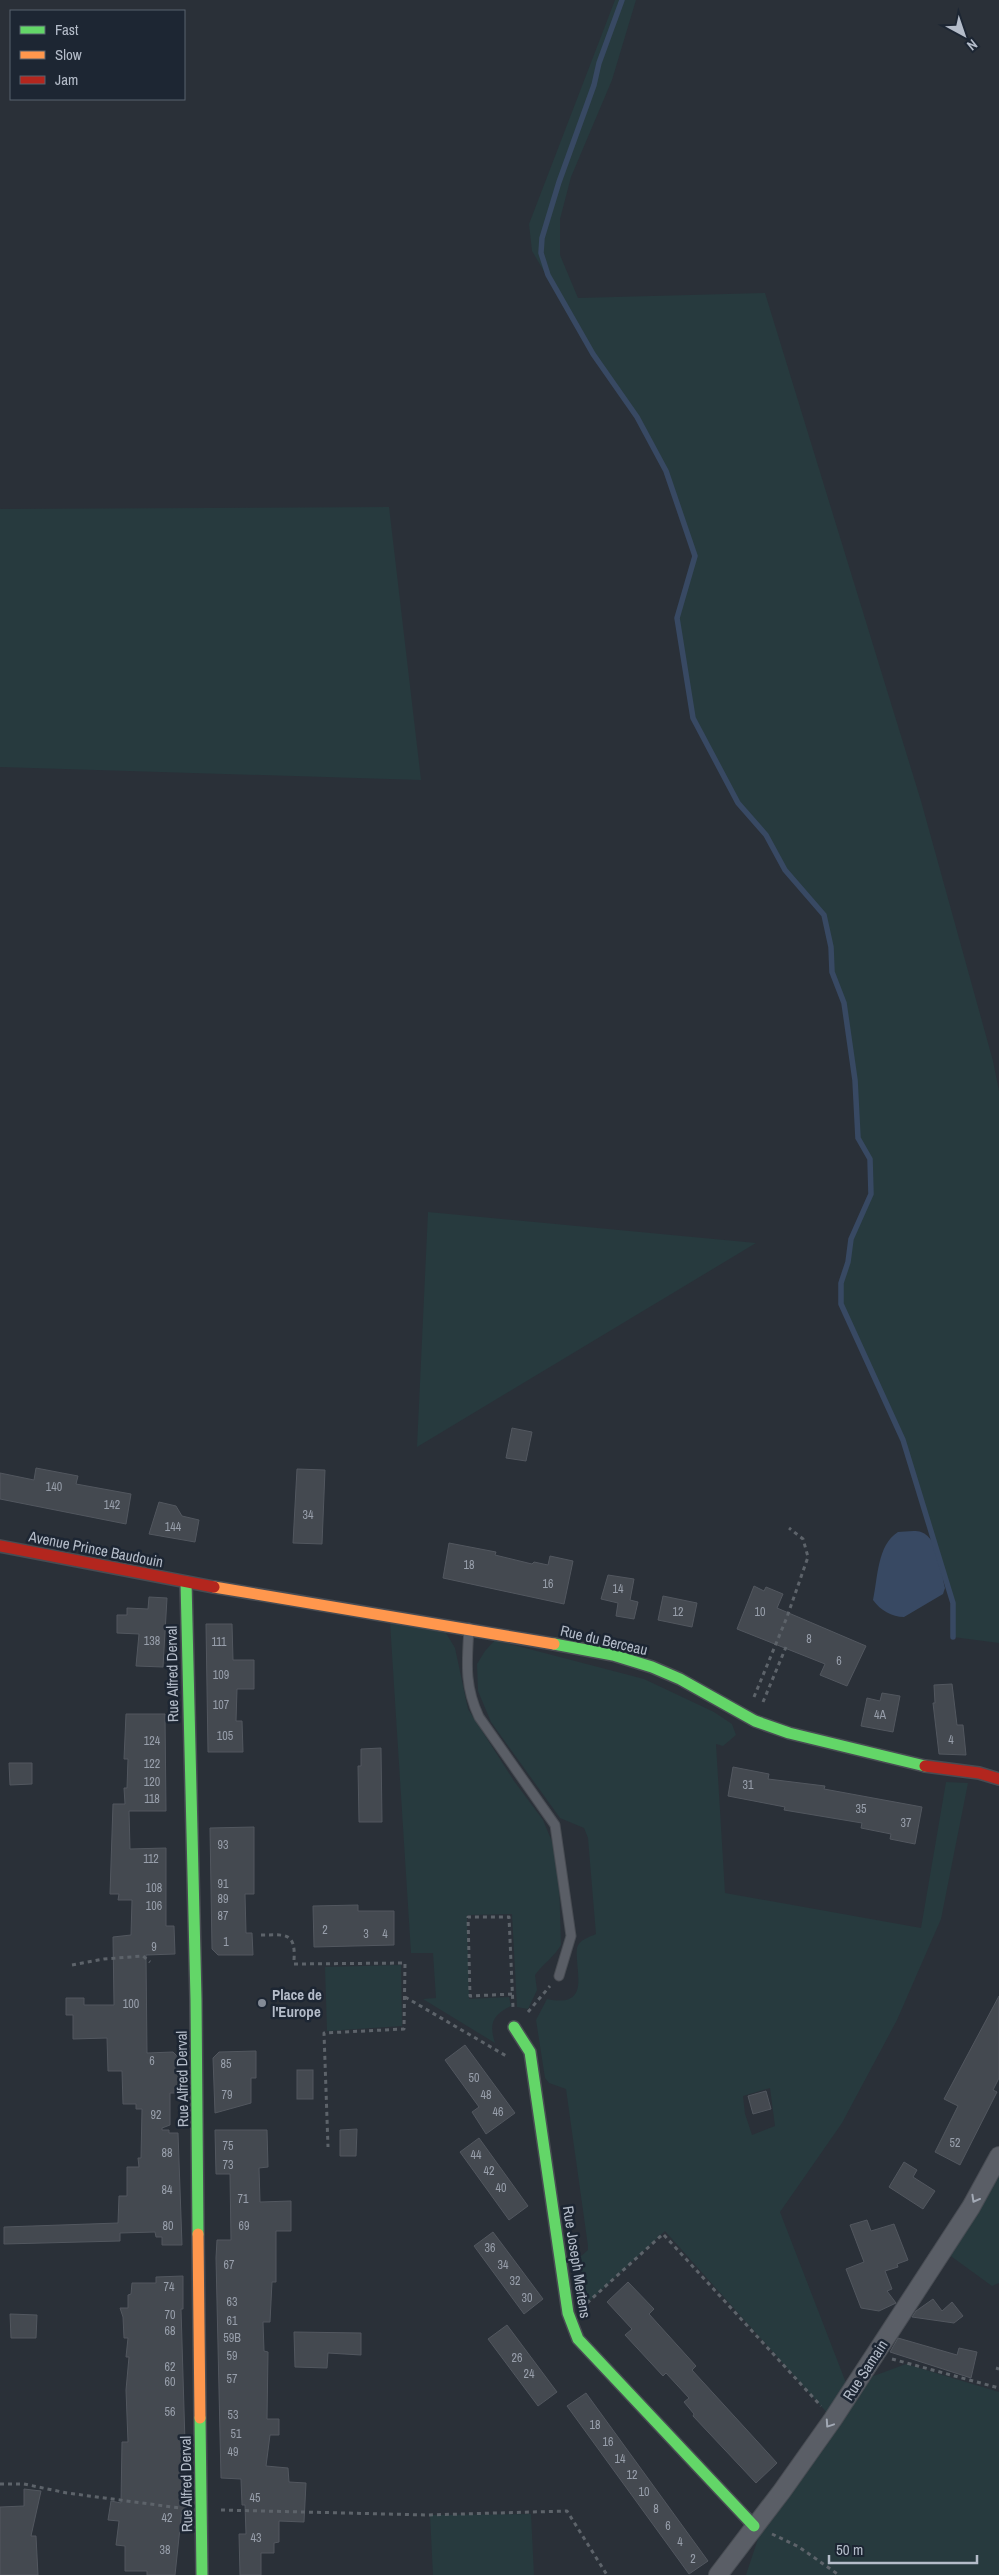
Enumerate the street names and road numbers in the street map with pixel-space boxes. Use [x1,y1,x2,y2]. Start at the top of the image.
street label: Avenue Prince Baudouin [26,1525,165,1572]
street label: Rue du Berceau [558,1620,650,1660]
street label: Rue Alfred Derval [161,1626,183,1722]
street label: Rue Alfred Derval [171,2031,193,2127]
street label: Rue Joseph Mertens [558,2204,596,2320]
street label: Rue Samain [838,2336,892,2404]
street label: Rue Alfred Derval [175,2436,197,2532]

